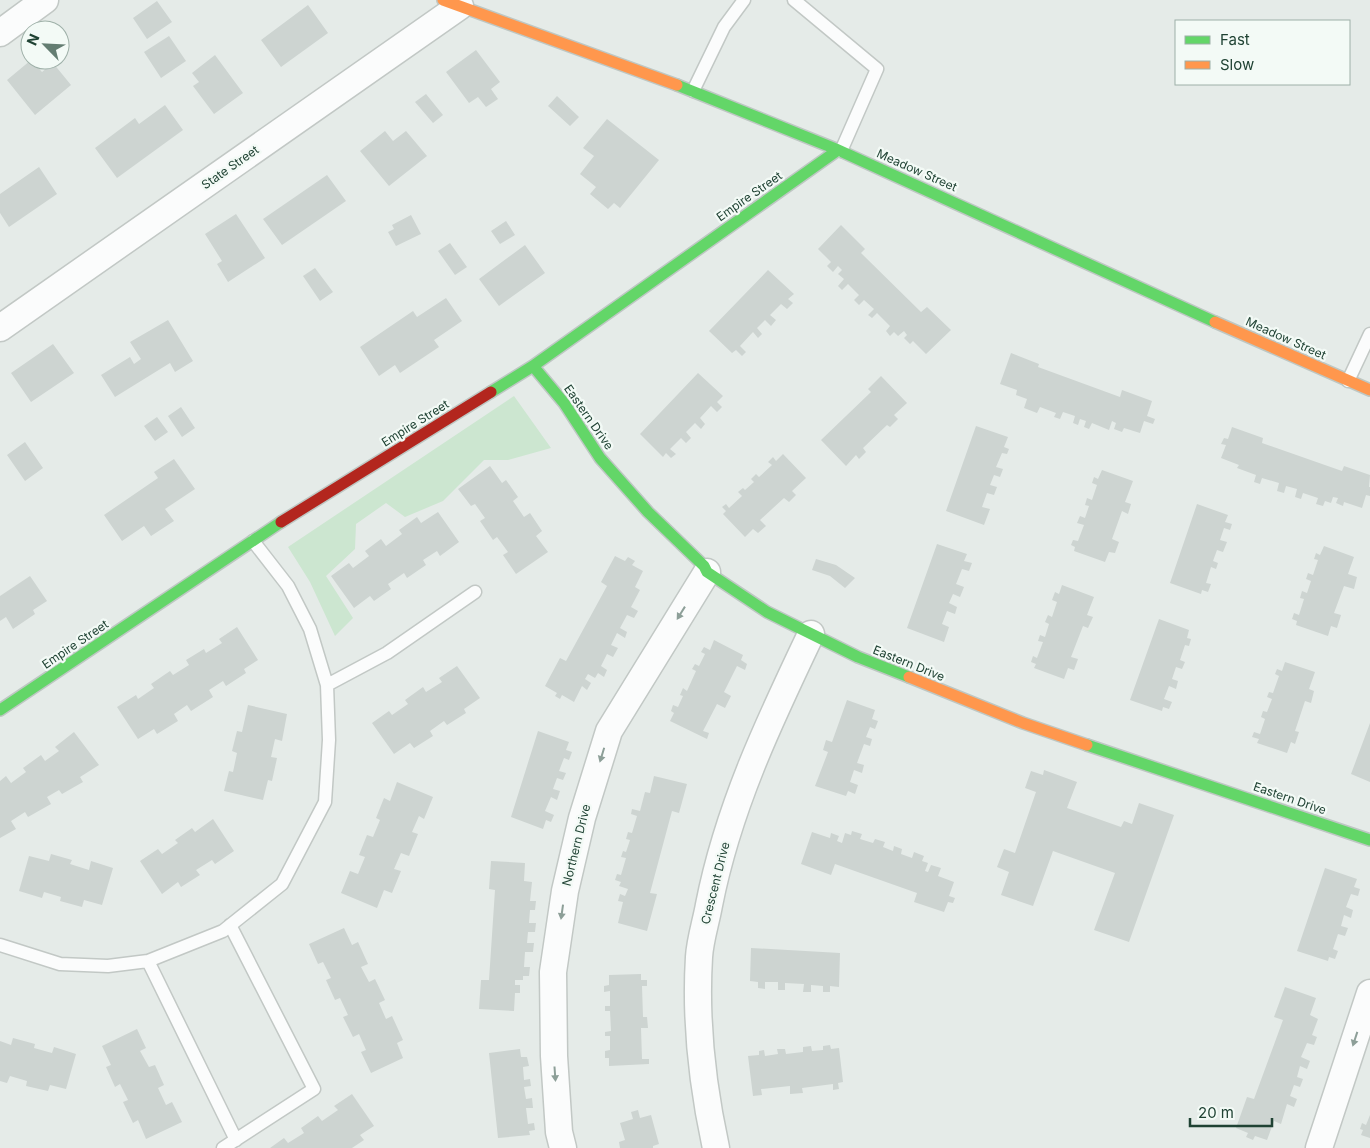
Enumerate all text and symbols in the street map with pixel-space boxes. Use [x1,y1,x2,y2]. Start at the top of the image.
north arrow [20,20,70,70]
legend [1175,20,1350,85]
text: Fast [1220,30,1250,49]
text: N [23,31,43,48]
text: Slow [1220,55,1254,74]
street label: State Street [198,142,262,192]
street label: Meadow Street [875,146,959,194]
street label: Empire Street [713,168,785,224]
street label: Meadow Street [1244,314,1328,362]
street label: Eastern Drive [561,382,617,452]
street label: Empire Street [379,396,451,450]
one-way arrow [676,607,685,620]
street label: Empire Street [39,616,111,672]
street label: Eastern Drive [871,642,947,684]
one-way arrow [597,747,605,762]
street label: Eastern Drive [1252,779,1328,817]
street label: Northern Drive [559,802,593,888]
street label: Crescent Drive [698,840,732,926]
one-way arrow [558,904,566,920]
one-way arrow [1351,1032,1359,1047]
one-way arrow [551,1066,559,1082]
scale bar [1190,1096,1272,1128]
text: 20 m [1198,1103,1234,1122]

